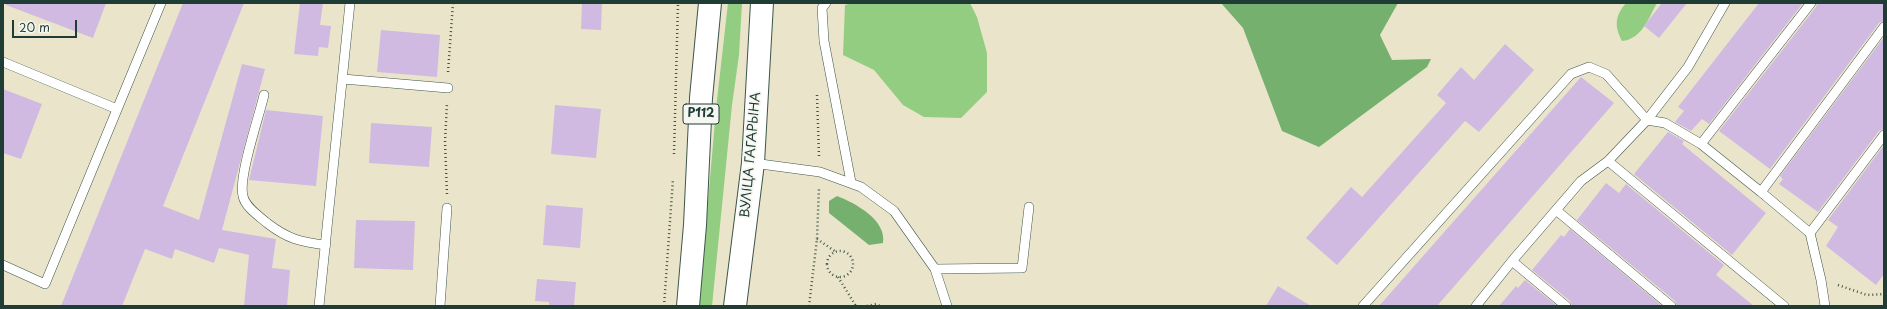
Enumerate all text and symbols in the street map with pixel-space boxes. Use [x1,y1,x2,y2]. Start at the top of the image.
scale bar [14,12,79,38]
text: 20 m [19,18,50,36]
street label: ВУЛІЦА ГАГАРЫНА [738,91,764,219]
road number: Р112 [683,104,719,124]

